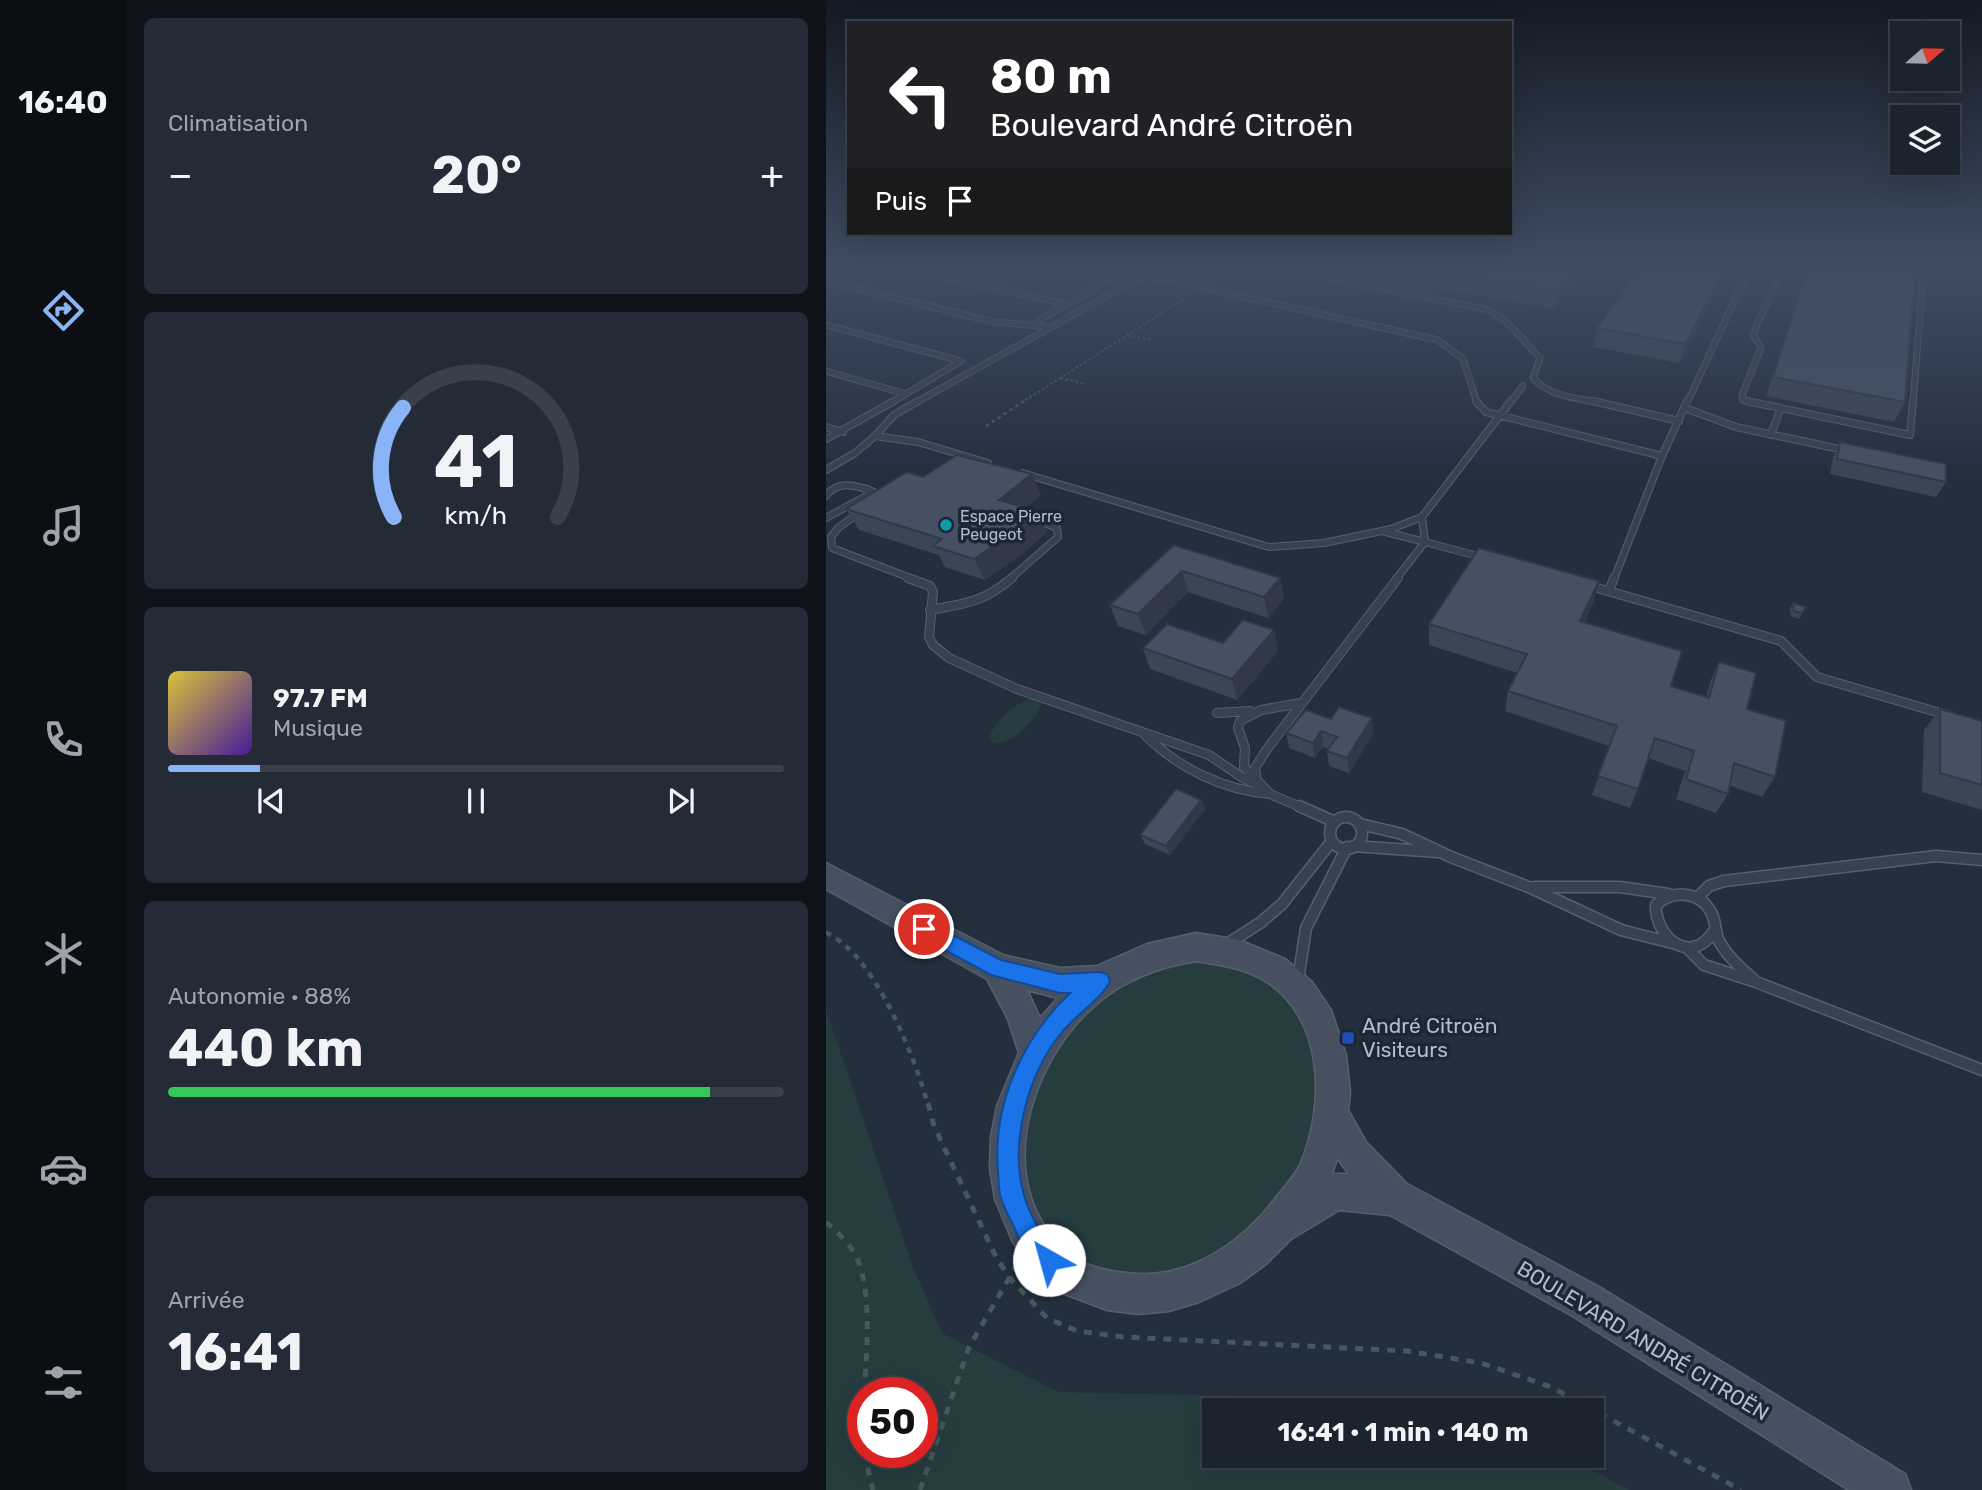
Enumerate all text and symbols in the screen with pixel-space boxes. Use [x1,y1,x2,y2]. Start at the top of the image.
north arrow [1890,21,1960,91]
map controls [1890,21,1960,175]
text: 80 m [990,47,1112,105]
icon: left [875,49,966,140]
text: 16:40 [18,83,108,121]
button: layers [1890,105,1960,175]
text: Boulevard André Citroën [990,106,1353,144]
text: Climatisation [168,109,308,137]
text: 20° [431,144,522,206]
text: − [168,152,193,198]
text: + [760,152,784,198]
icon: arrive [941,182,979,220]
text: Puis [875,186,927,217]
icon: directions [39,286,88,335]
text: 41 [434,419,518,505]
text: km/h [445,500,507,529]
icon: music [39,501,88,550]
place label: Espace Pierre Peugeot [960,507,1062,544]
marker: Espace Pierre Peugeot [938,517,954,533]
text: 97.7 FM [273,683,368,714]
text: Musique [273,714,363,742]
icon: phone [39,715,88,764]
icon: previous [252,782,290,820]
icon: pause [457,782,495,820]
icon: next [662,782,700,820]
pin [894,899,954,959]
icon: arrive [905,910,943,948]
icon: climate [39,929,88,978]
text: Autonomie · 88% [168,982,351,1010]
place label: André Citroën Visiteurs [1362,1013,1498,1062]
text: 440 km [168,1017,364,1079]
marker: André Citroën Visiteurs [1340,1030,1356,1046]
icon: car [39,1144,88,1193]
position arrow [1012,1223,1086,1297]
street label: BOULEVARD ANDRÉ CITROËN [1513,1255,1774,1426]
text: Arrivée [168,1286,245,1314]
text: 16:41 [168,1321,303,1383]
icon: filters [39,1358,88,1407]
speed limit sign: 50 [847,1377,938,1468]
text: 16:41 · 1 min · 140 m [1278,1417,1528,1448]

